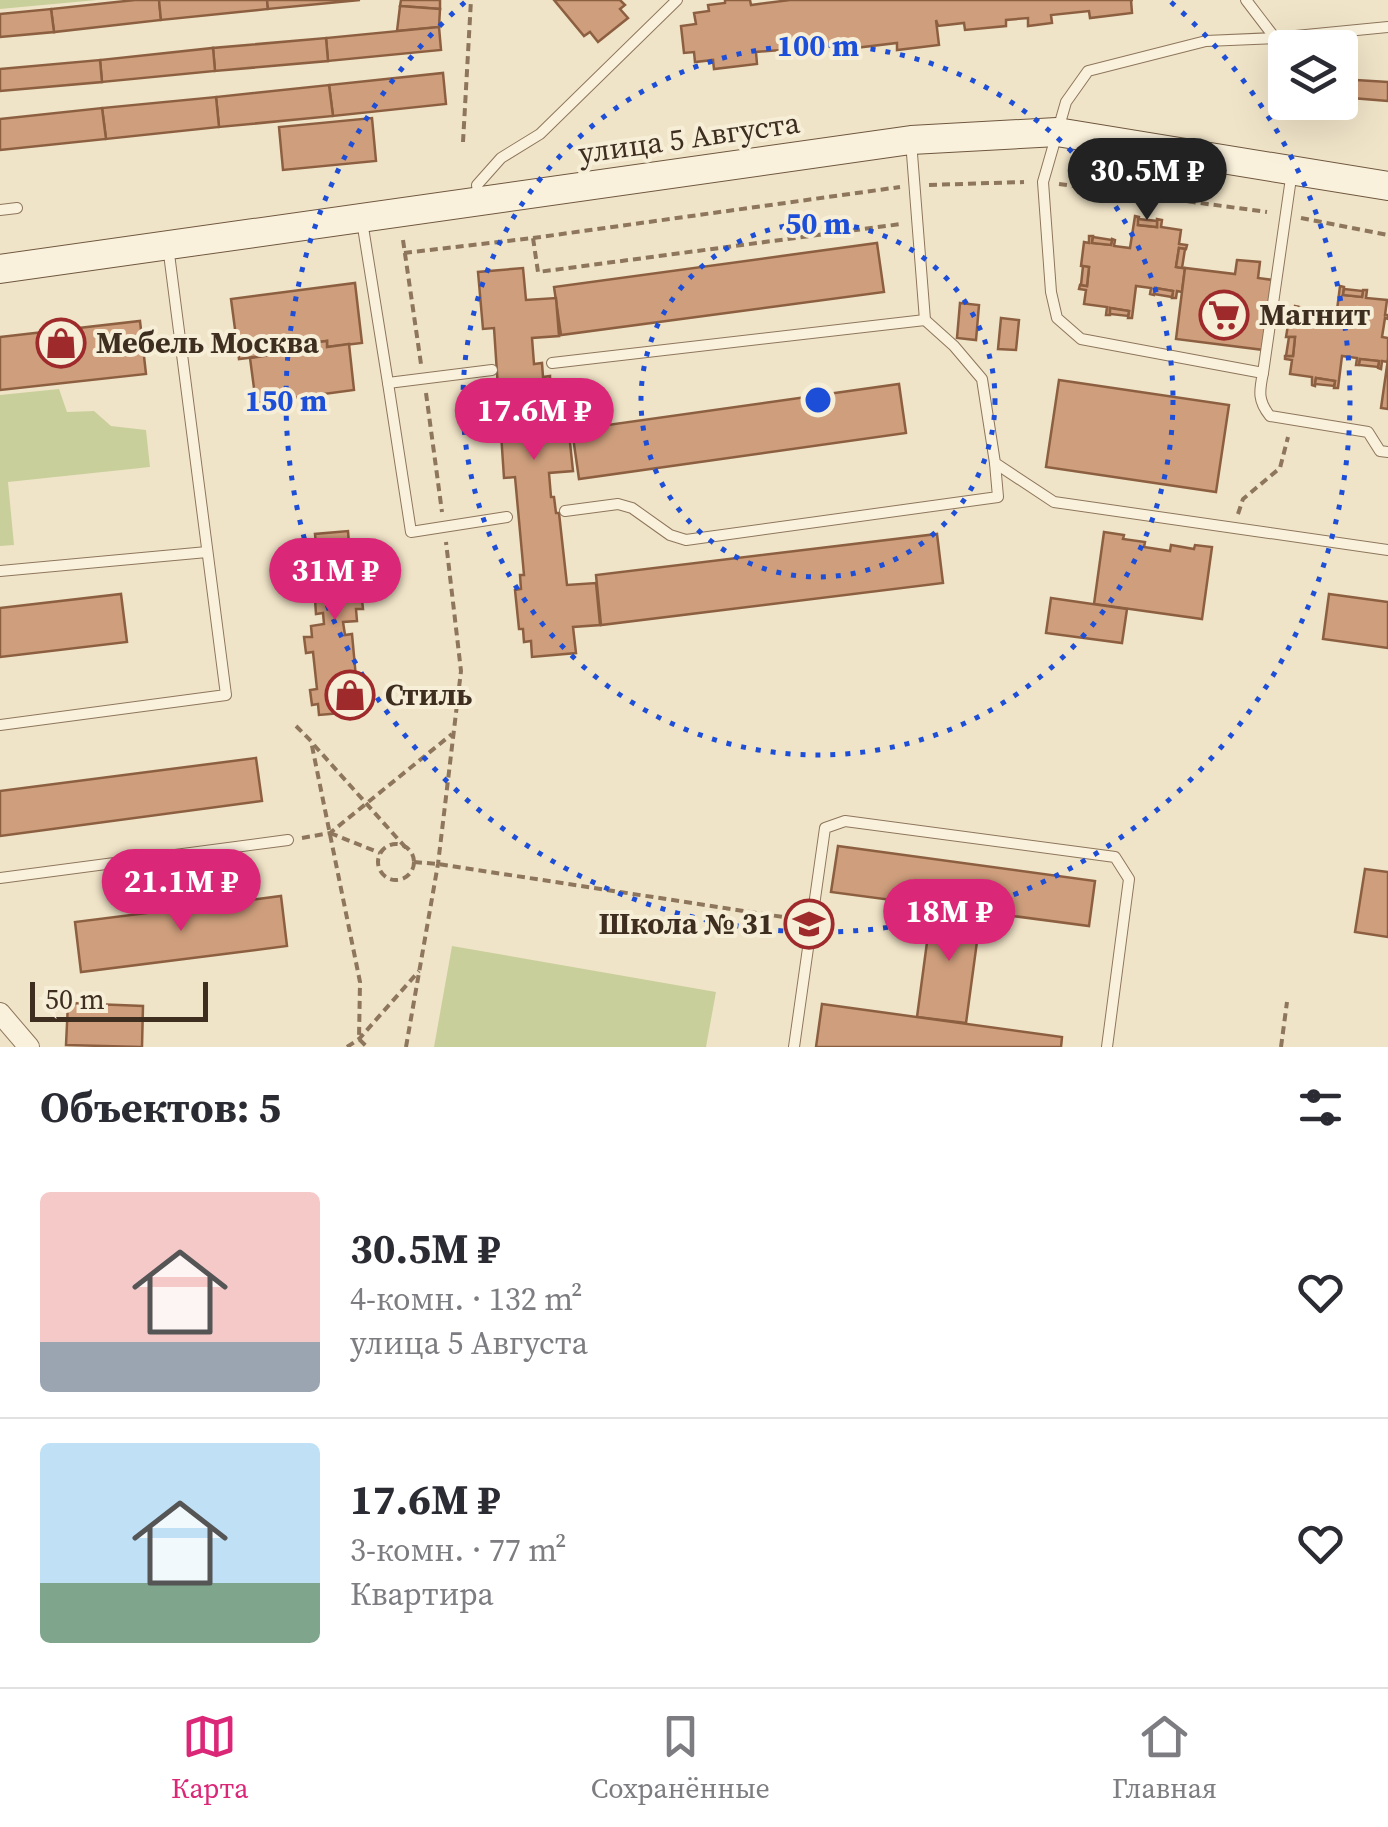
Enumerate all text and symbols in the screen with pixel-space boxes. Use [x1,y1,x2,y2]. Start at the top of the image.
text: 100 m [777,25,859,66]
map controls [1268,30,1358,120]
button: layers [1268,30,1358,120]
street label: улица 5 Августа [576,102,803,173]
pin: 30.5M ₽ [1055,138,1239,223]
text: 30.5M ₽ [1090,148,1204,192]
text: 50 m [785,203,851,244]
supermarket icon: Магнит [1198,289,1250,341]
place label: Магнит [1259,294,1371,335]
shop icon: Мебель Москва [35,317,87,369]
place label: Мебель Москва [96,322,320,363]
pin: 17.6M ₽ [442,378,626,463]
text: 150 m [245,380,327,421]
centre of rings [800,382,836,418]
text: 17.6M ₽ [477,388,591,432]
pin: 31M ₽ [265,538,405,623]
text: 31M ₽ [291,548,379,592]
shop icon: Стиль [324,669,376,721]
place label: Стиль [385,674,472,715]
pin: 21.1M ₽ [89,849,273,934]
text: 21.1M ₽ [124,859,238,903]
pin: 18M ₽ [879,879,1019,964]
text: 18M ₽ [905,889,993,933]
school or university icon: Школа № 31 [783,898,835,950]
place label: Школа № 31 [598,903,774,944]
scale bar [30,977,208,1021]
text: 50 m [45,980,105,1018]
text: Объектов: 5 [40,1078,281,1136]
icon: filters [1293,1080,1348,1135]
text: 30.5M ₽ [350,1219,500,1277]
icon: home [120,1232,240,1352]
icon: heart [1293,1265,1348,1320]
text: 4-комн. · 132 m² [350,1277,583,1321]
text: улица 5 Августа [350,1321,588,1365]
text: 17.6M ₽ [350,1470,500,1528]
icon: home [120,1483,240,1603]
icon: heart [1293,1516,1348,1571]
text: 3-комн. · 77 m² [350,1528,567,1572]
text: Квартира [350,1572,494,1616]
tab: Карта [171,1709,248,1807]
tab: Сохранённые [591,1709,770,1807]
tab: Главная [1112,1709,1217,1807]

